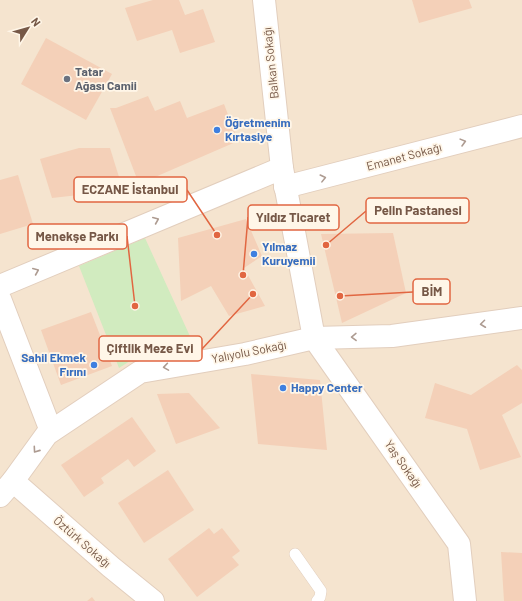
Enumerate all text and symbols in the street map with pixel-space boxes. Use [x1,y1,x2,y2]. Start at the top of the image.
north arrow [8,8,48,48]
text: N [29,15,44,29]
street label: Balkan Sokağı [259,27,281,100]
place label: Tatar Ağası Camii [75,64,137,92]
marker: Tatar Ağası Camii [62,74,72,84]
place label: Öğretmenim Kırtasiye [225,115,291,143]
marker: Öğretmenim Kırtasiye [212,125,222,135]
one-way arrow [459,138,466,146]
street label: Emanet Sokağı [365,139,443,173]
one-way arrow [320,174,326,182]
callout: ECZANE İstanbul [74,177,187,202]
text: ECZANE İstanbul [82,181,178,197]
callout: Pelin Pastanesi [366,198,469,223]
text: Pelin Pastanesi [374,202,462,218]
callout: Yıldız Ticaret [248,205,339,230]
text: Yıldız Ticaret [256,209,330,225]
one-way arrow [152,217,159,225]
callout: Menekşe Parkı [28,224,127,249]
text: Menekşe Parkı [35,228,119,244]
place label: Yılmaz Kuruyemii [262,239,316,267]
marker: Yılmaz Kuruyemii [249,249,259,259]
one-way arrow [31,268,39,276]
callout: BİM [413,279,450,304]
text: BİM [422,283,442,299]
one-way arrow [480,319,487,328]
one-way arrow [351,333,357,341]
callout: Çiftlik Meze Evi [99,336,202,361]
street label: Yalıyolu Sokağı [210,337,287,365]
text: Çiftlik Meze Evi [107,340,193,356]
place label: Sahil Ekmek Fırını [21,350,87,378]
marker: Sahil Ekmek Fırını [89,360,99,370]
one-way arrow [163,363,169,371]
place label: Happy Center [291,380,363,394]
marker: Happy Center [278,383,288,393]
street label: Yaş Sokağı [382,437,425,490]
one-way arrow [33,446,41,453]
street label: Öztürk Sokağı [51,513,114,570]

